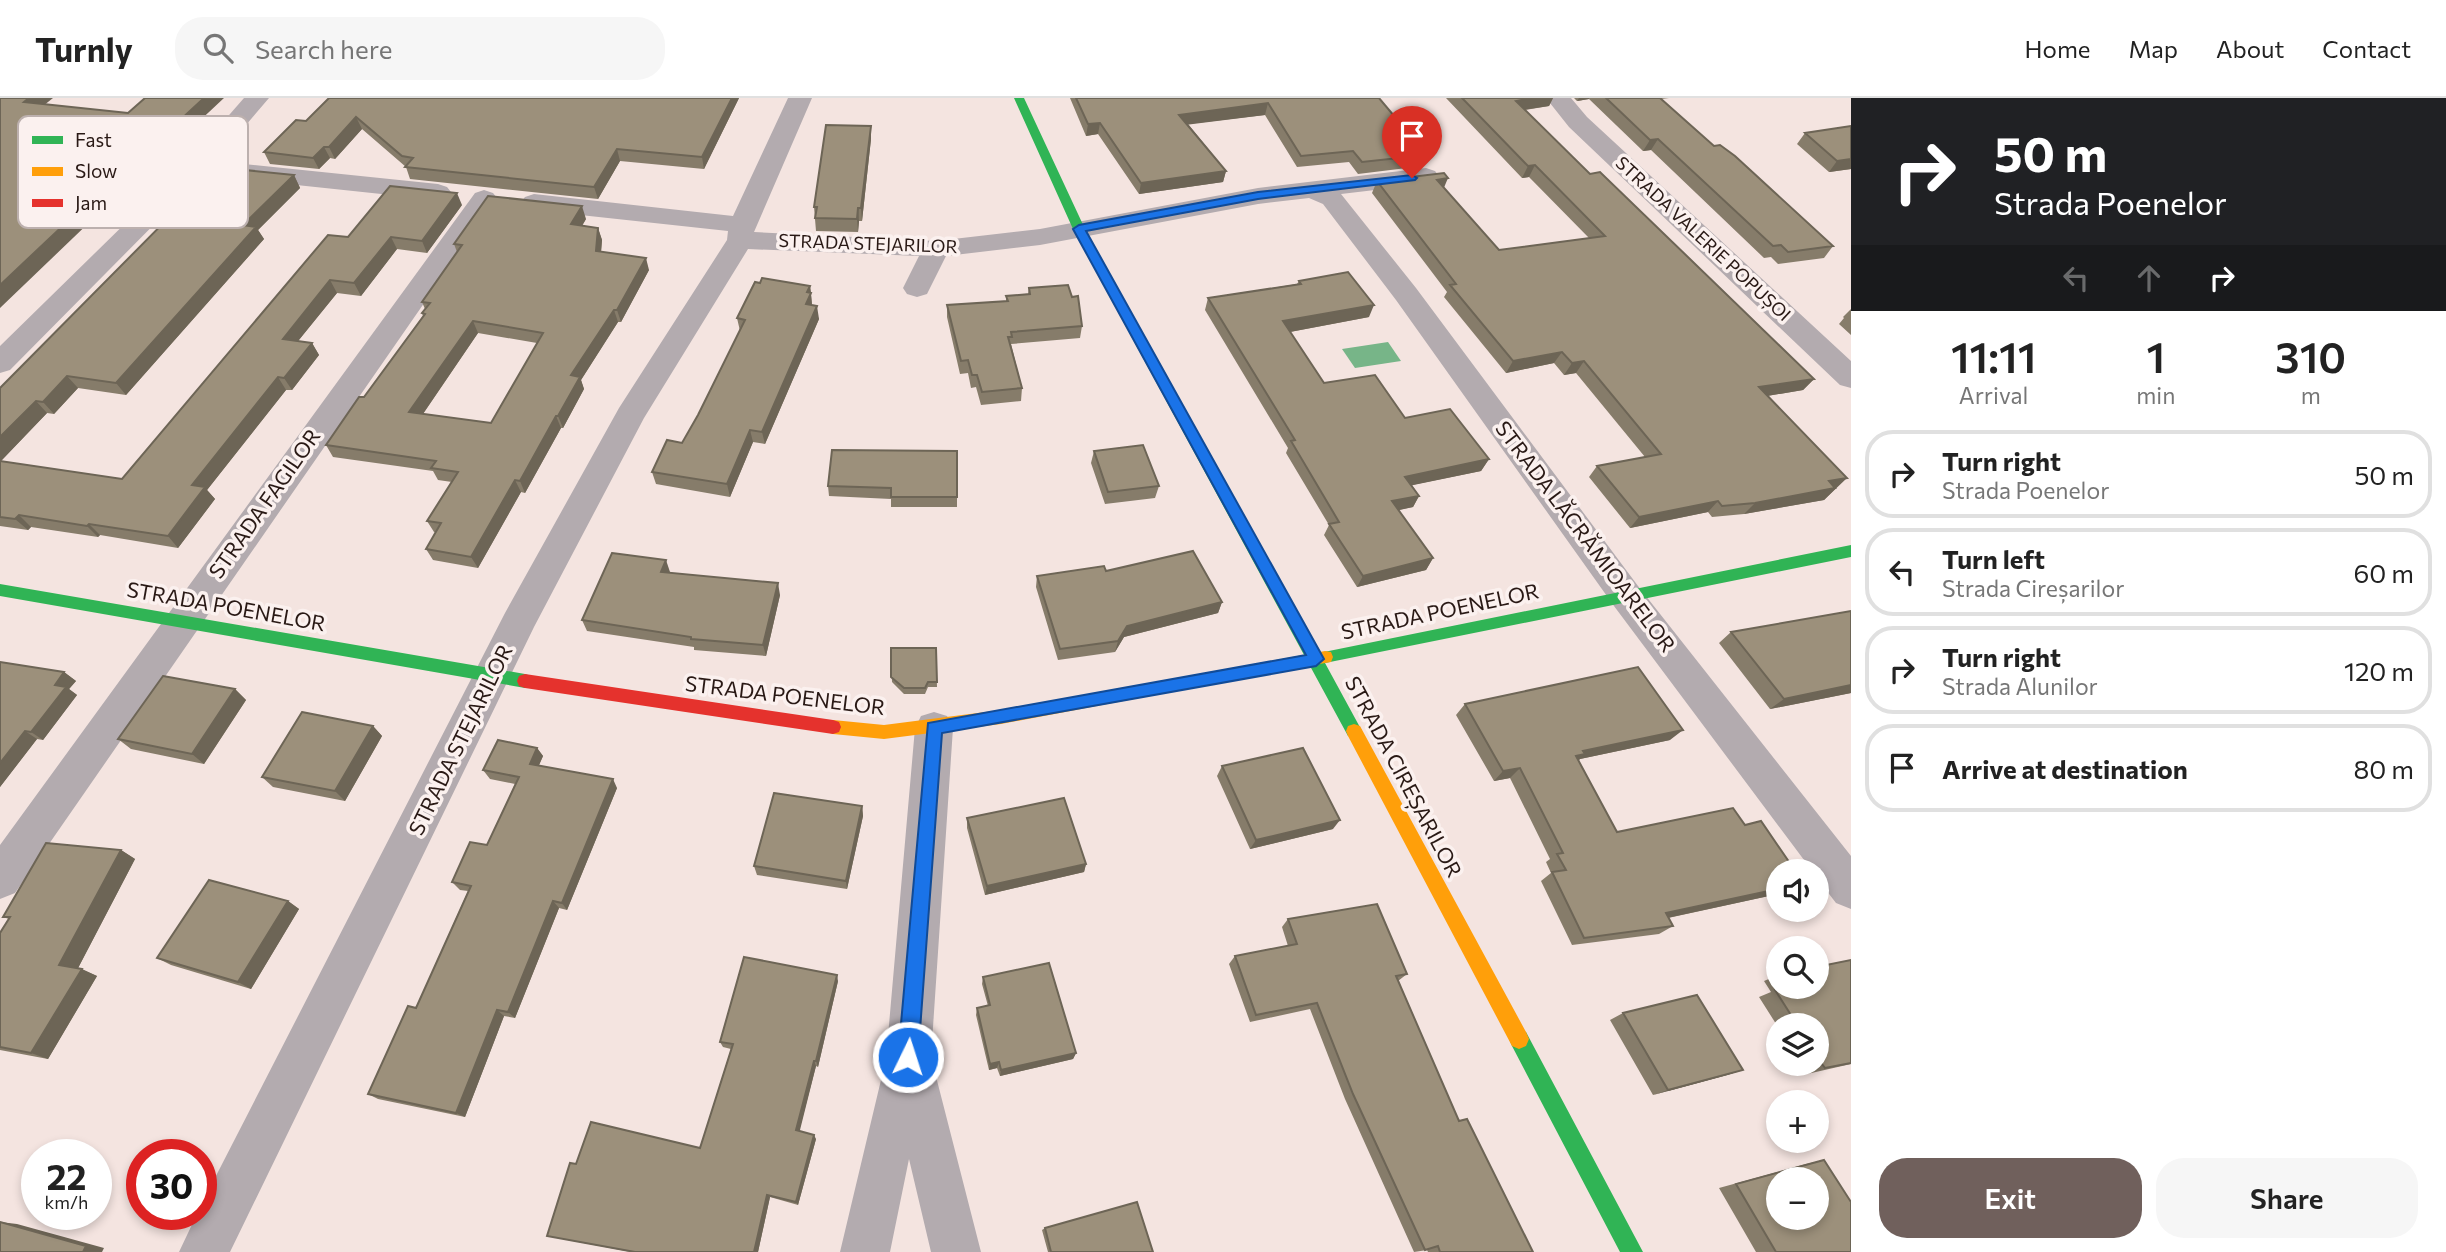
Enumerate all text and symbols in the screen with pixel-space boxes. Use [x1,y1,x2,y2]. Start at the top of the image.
search box [175,17,665,80]
text: Turnly [35,28,133,69]
icon: search [199,29,237,67]
text: Search here [255,33,392,64]
text: Home [2025,34,2091,63]
text: Map [2129,34,2178,63]
text: About [2216,34,2284,63]
text: Contact [2322,34,2411,63]
pin [1382,106,1442,178]
legend [18,116,248,228]
icon: arrive [1393,117,1431,155]
text: 50 m [1994,122,2107,182]
icon: right [1879,126,1970,217]
text: Fast [75,128,112,151]
street label: STRADA VALERIE POPUȘOI [1611,151,1796,326]
text: Slow [75,159,117,182]
text: Strada Poenelor [1994,182,2227,222]
text: Jam [75,191,107,214]
street label: STRADA STEJARILOR [778,229,958,257]
icon: left [2057,259,2095,297]
icon: ahead [2130,259,2168,297]
icon: right [2203,259,2241,297]
text: 11:11 [1951,330,2036,382]
text: 1 [2146,330,2165,382]
text: 310 [2275,330,2346,382]
text: Arrival [1959,381,2028,409]
text: min [2136,381,2175,409]
text: m [2301,381,2321,409]
street label: STRADA LĂCRĂMIOARELOR [1491,416,1681,656]
street label: STRADA FAGILOR [203,424,325,583]
text: Turn right [1942,445,2061,476]
icon: right [1883,455,1921,493]
text: 50 m [2354,459,2414,490]
text: Strada Poenelor [1942,476,2109,504]
text: Turn left [1942,543,2045,574]
icon: left [1883,553,1921,591]
text: 60 m [2354,557,2414,588]
text: Strada Cireșarilor [1942,574,2124,602]
street label: STRADA POENELOR [125,576,328,635]
street label: STRADA POENELOR [1339,577,1541,644]
street label: STRADA STEJARILOR [403,640,517,839]
text: Turn right [1942,641,2061,672]
icon: right [1883,651,1921,689]
text: 120 m [2344,655,2414,686]
street label: STRADA POENELOR [684,670,887,719]
street label: STRADA CIREȘARILOR [1339,672,1468,882]
text: Strada Alunilor [1942,672,2098,700]
icon: arrive [1883,749,1921,787]
text: Arrive at destination [1942,753,2188,784]
text: 80 m [2354,753,2414,784]
map controls [1766,859,1829,1230]
button: sound [1766,859,1829,922]
button: search [1766,936,1829,999]
button: layers [1766,1013,1829,1076]
position arrow [871,1020,945,1094]
button: + [1766,1090,1829,1153]
speed limit sign: 30 [126,1139,217,1230]
text: 22 [47,1154,86,1197]
button: Exit [1879,1158,2142,1238]
button: Share [2156,1158,2418,1238]
button: − [1766,1167,1829,1230]
text: km/h [45,1191,88,1213]

